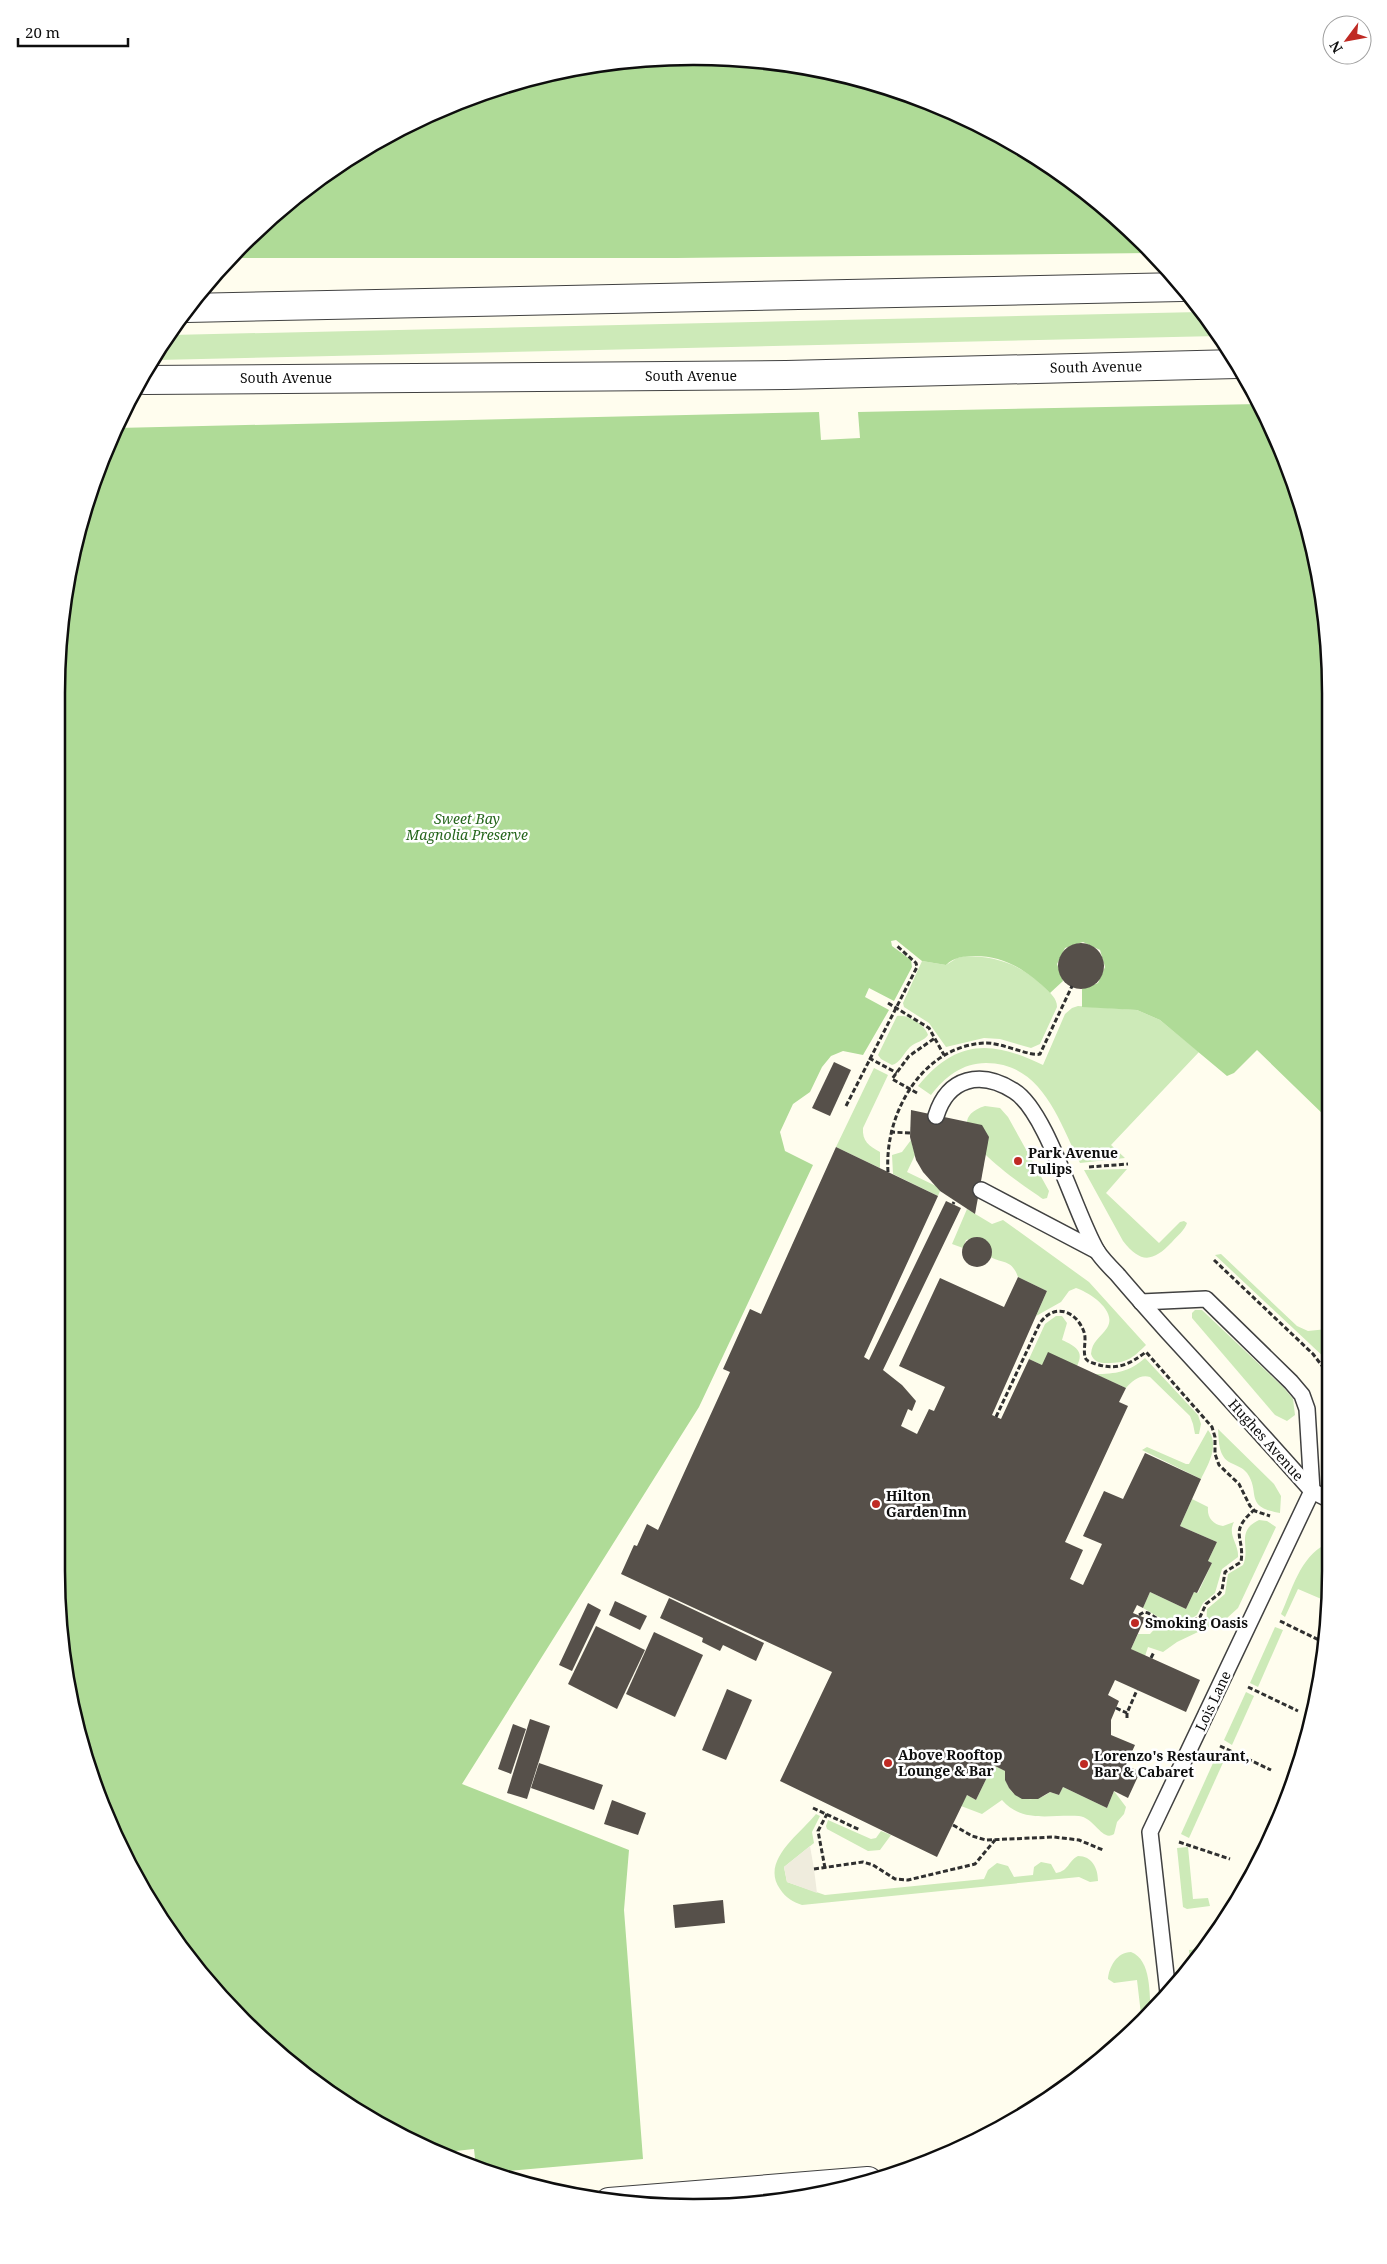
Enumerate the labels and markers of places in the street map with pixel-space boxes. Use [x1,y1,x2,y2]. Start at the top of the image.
place label: Park Avenue Tulips [1028,1143,1118,1178]
marker: Park Avenue Tulips [1012,1155,1024,1167]
place label: Hilton Garden Inn [886,1486,967,1521]
marker: Hilton Garden Inn [870,1498,882,1510]
place label: Smoking Oasis [1145,1613,1248,1632]
marker: Smoking Oasis [1129,1617,1141,1629]
place label: Above Rooftop Lounge & Bar [898,1745,1003,1780]
place label: Lorenzo's Restaurant, Bar & Cabaret [1094,1746,1250,1781]
marker: Above Rooftop Lounge & Bar [882,1757,894,1769]
marker: Lorenzo's Restaurant, Bar & Cabaret [1078,1758,1090,1770]

